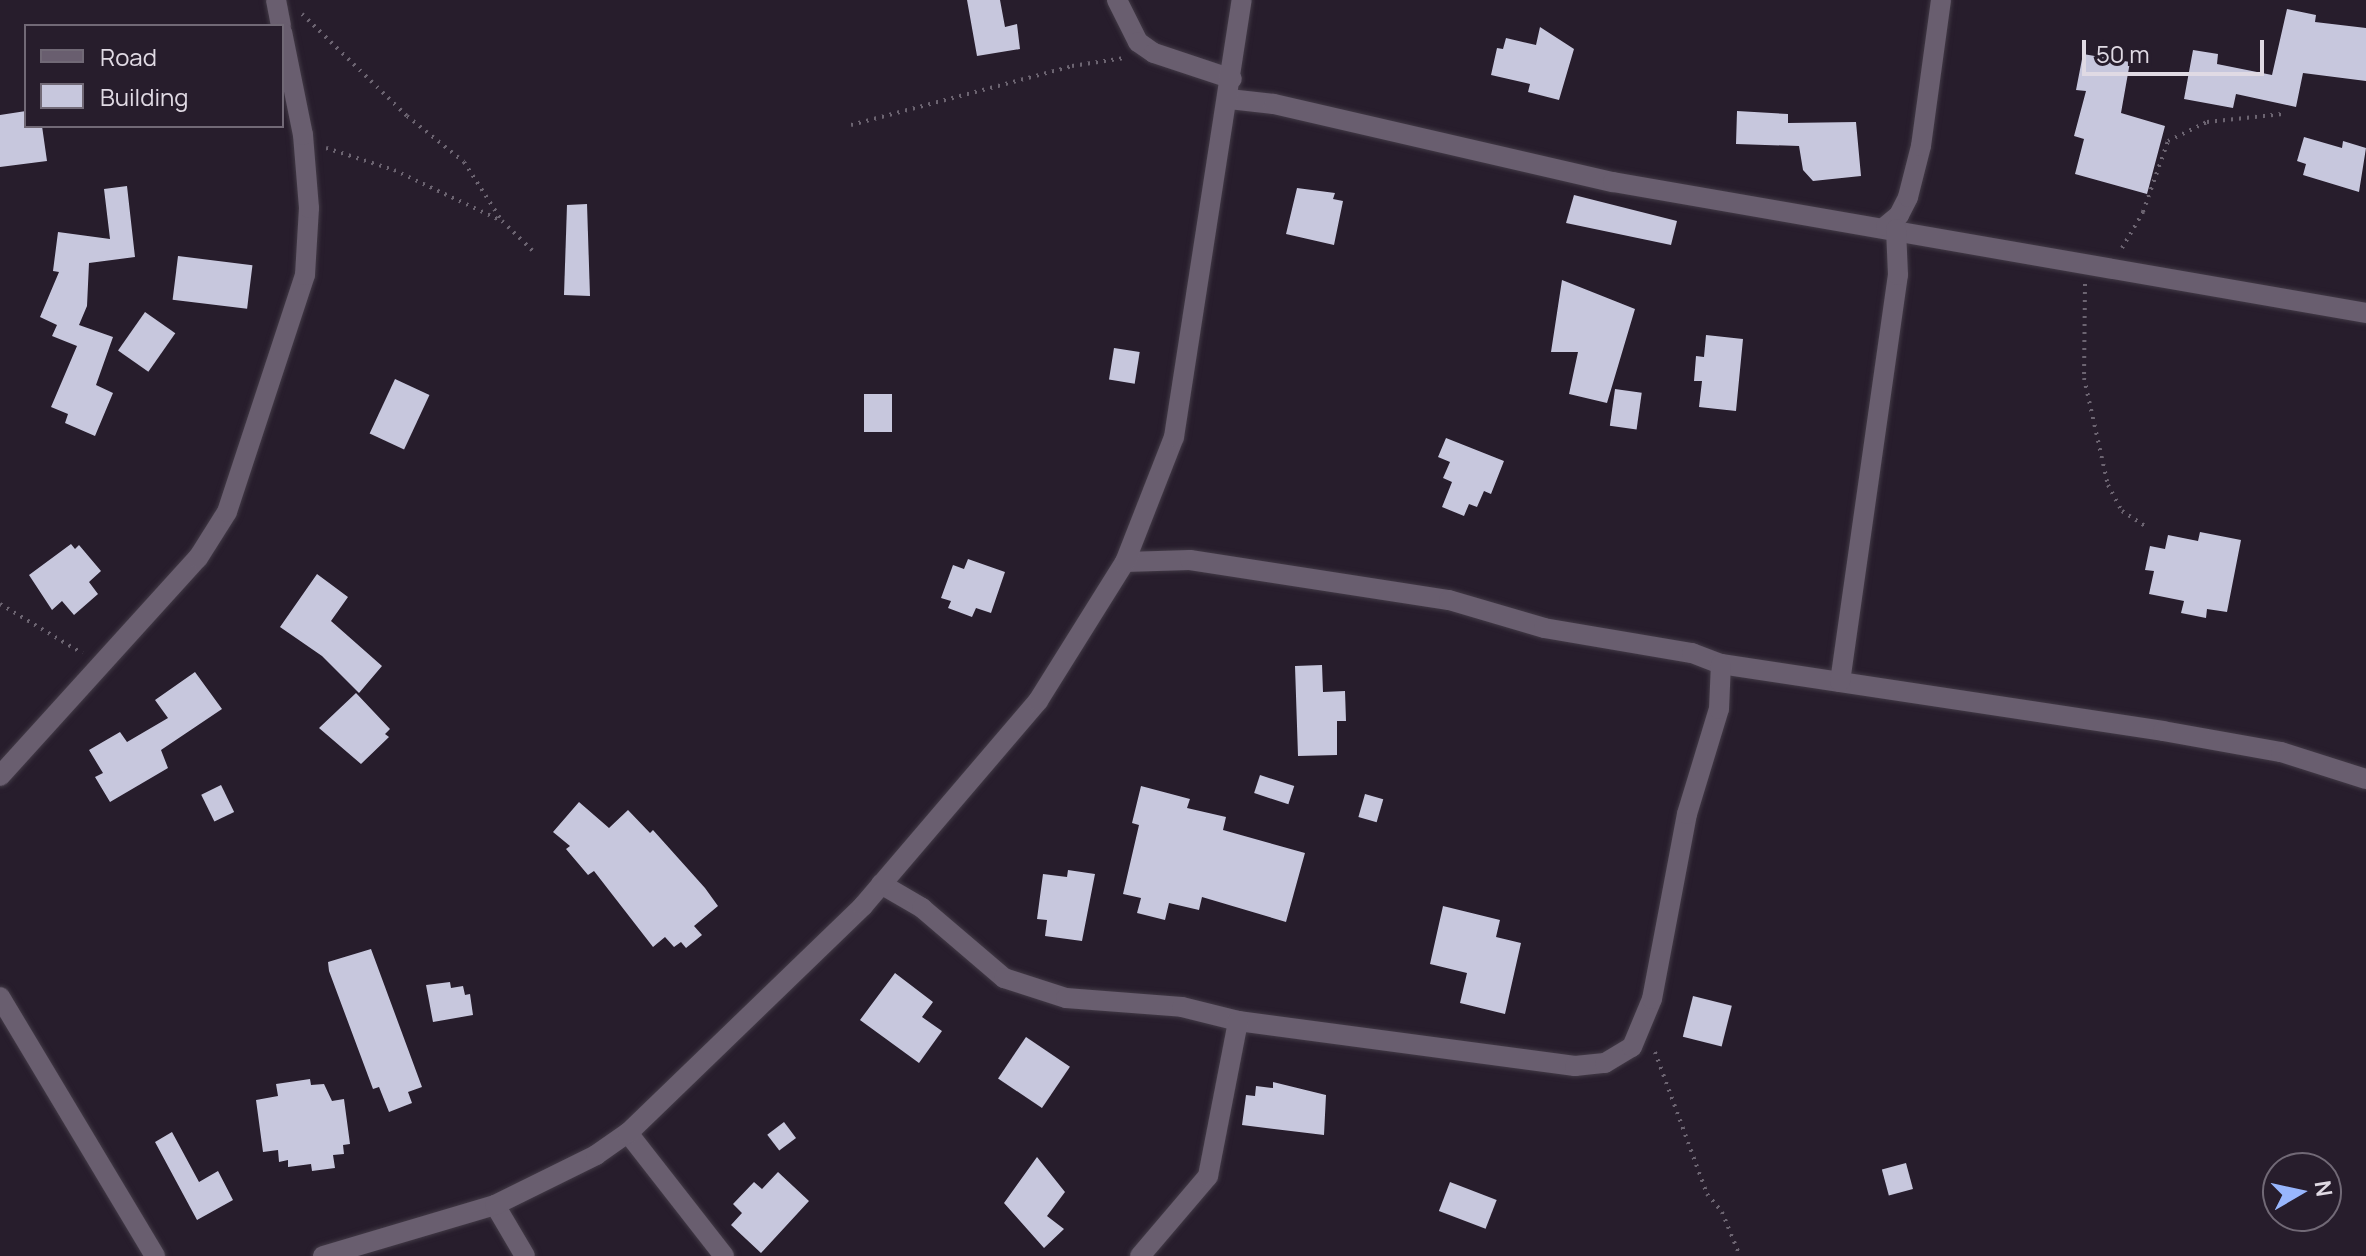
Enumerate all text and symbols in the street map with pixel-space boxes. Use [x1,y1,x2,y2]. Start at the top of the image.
legend [24,24,284,128]
scale bar [2086,24,2268,74]
text: 50 m [2096,37,2150,70]
text: Road [100,40,157,73]
text: Building [100,80,188,113]
north arrow [2262,1152,2342,1232]
text: N [2308,1178,2340,1199]

